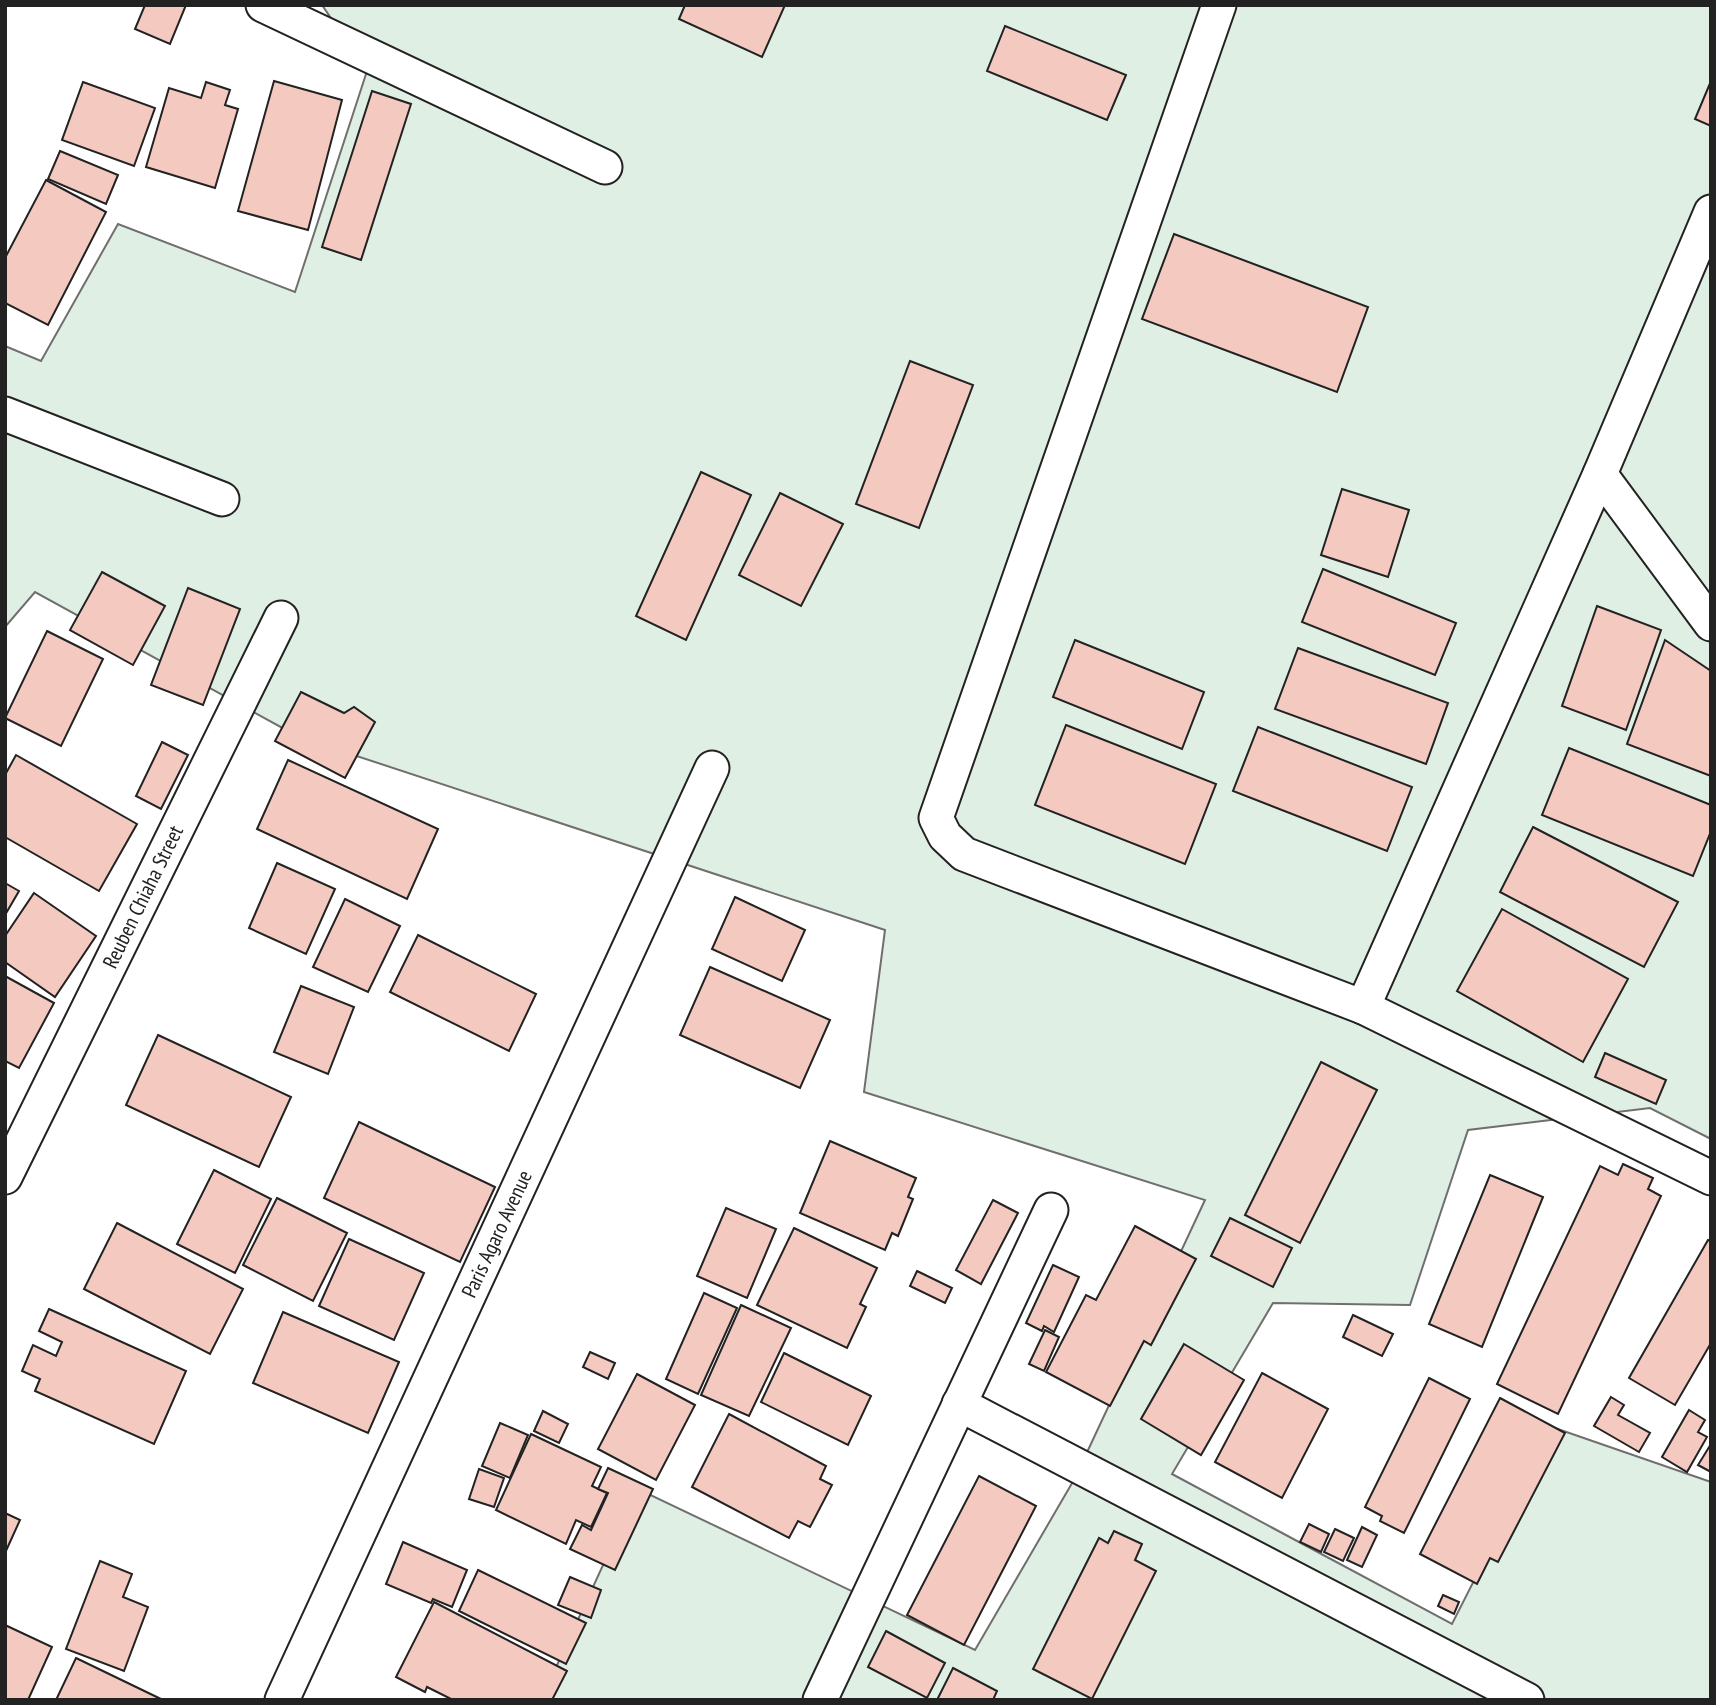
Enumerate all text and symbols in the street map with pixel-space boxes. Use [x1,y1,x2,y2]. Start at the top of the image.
street label: Reuben Chiaha Street [96,821,189,973]
street label: Paris Agaro Avenue [455,1166,538,1302]

